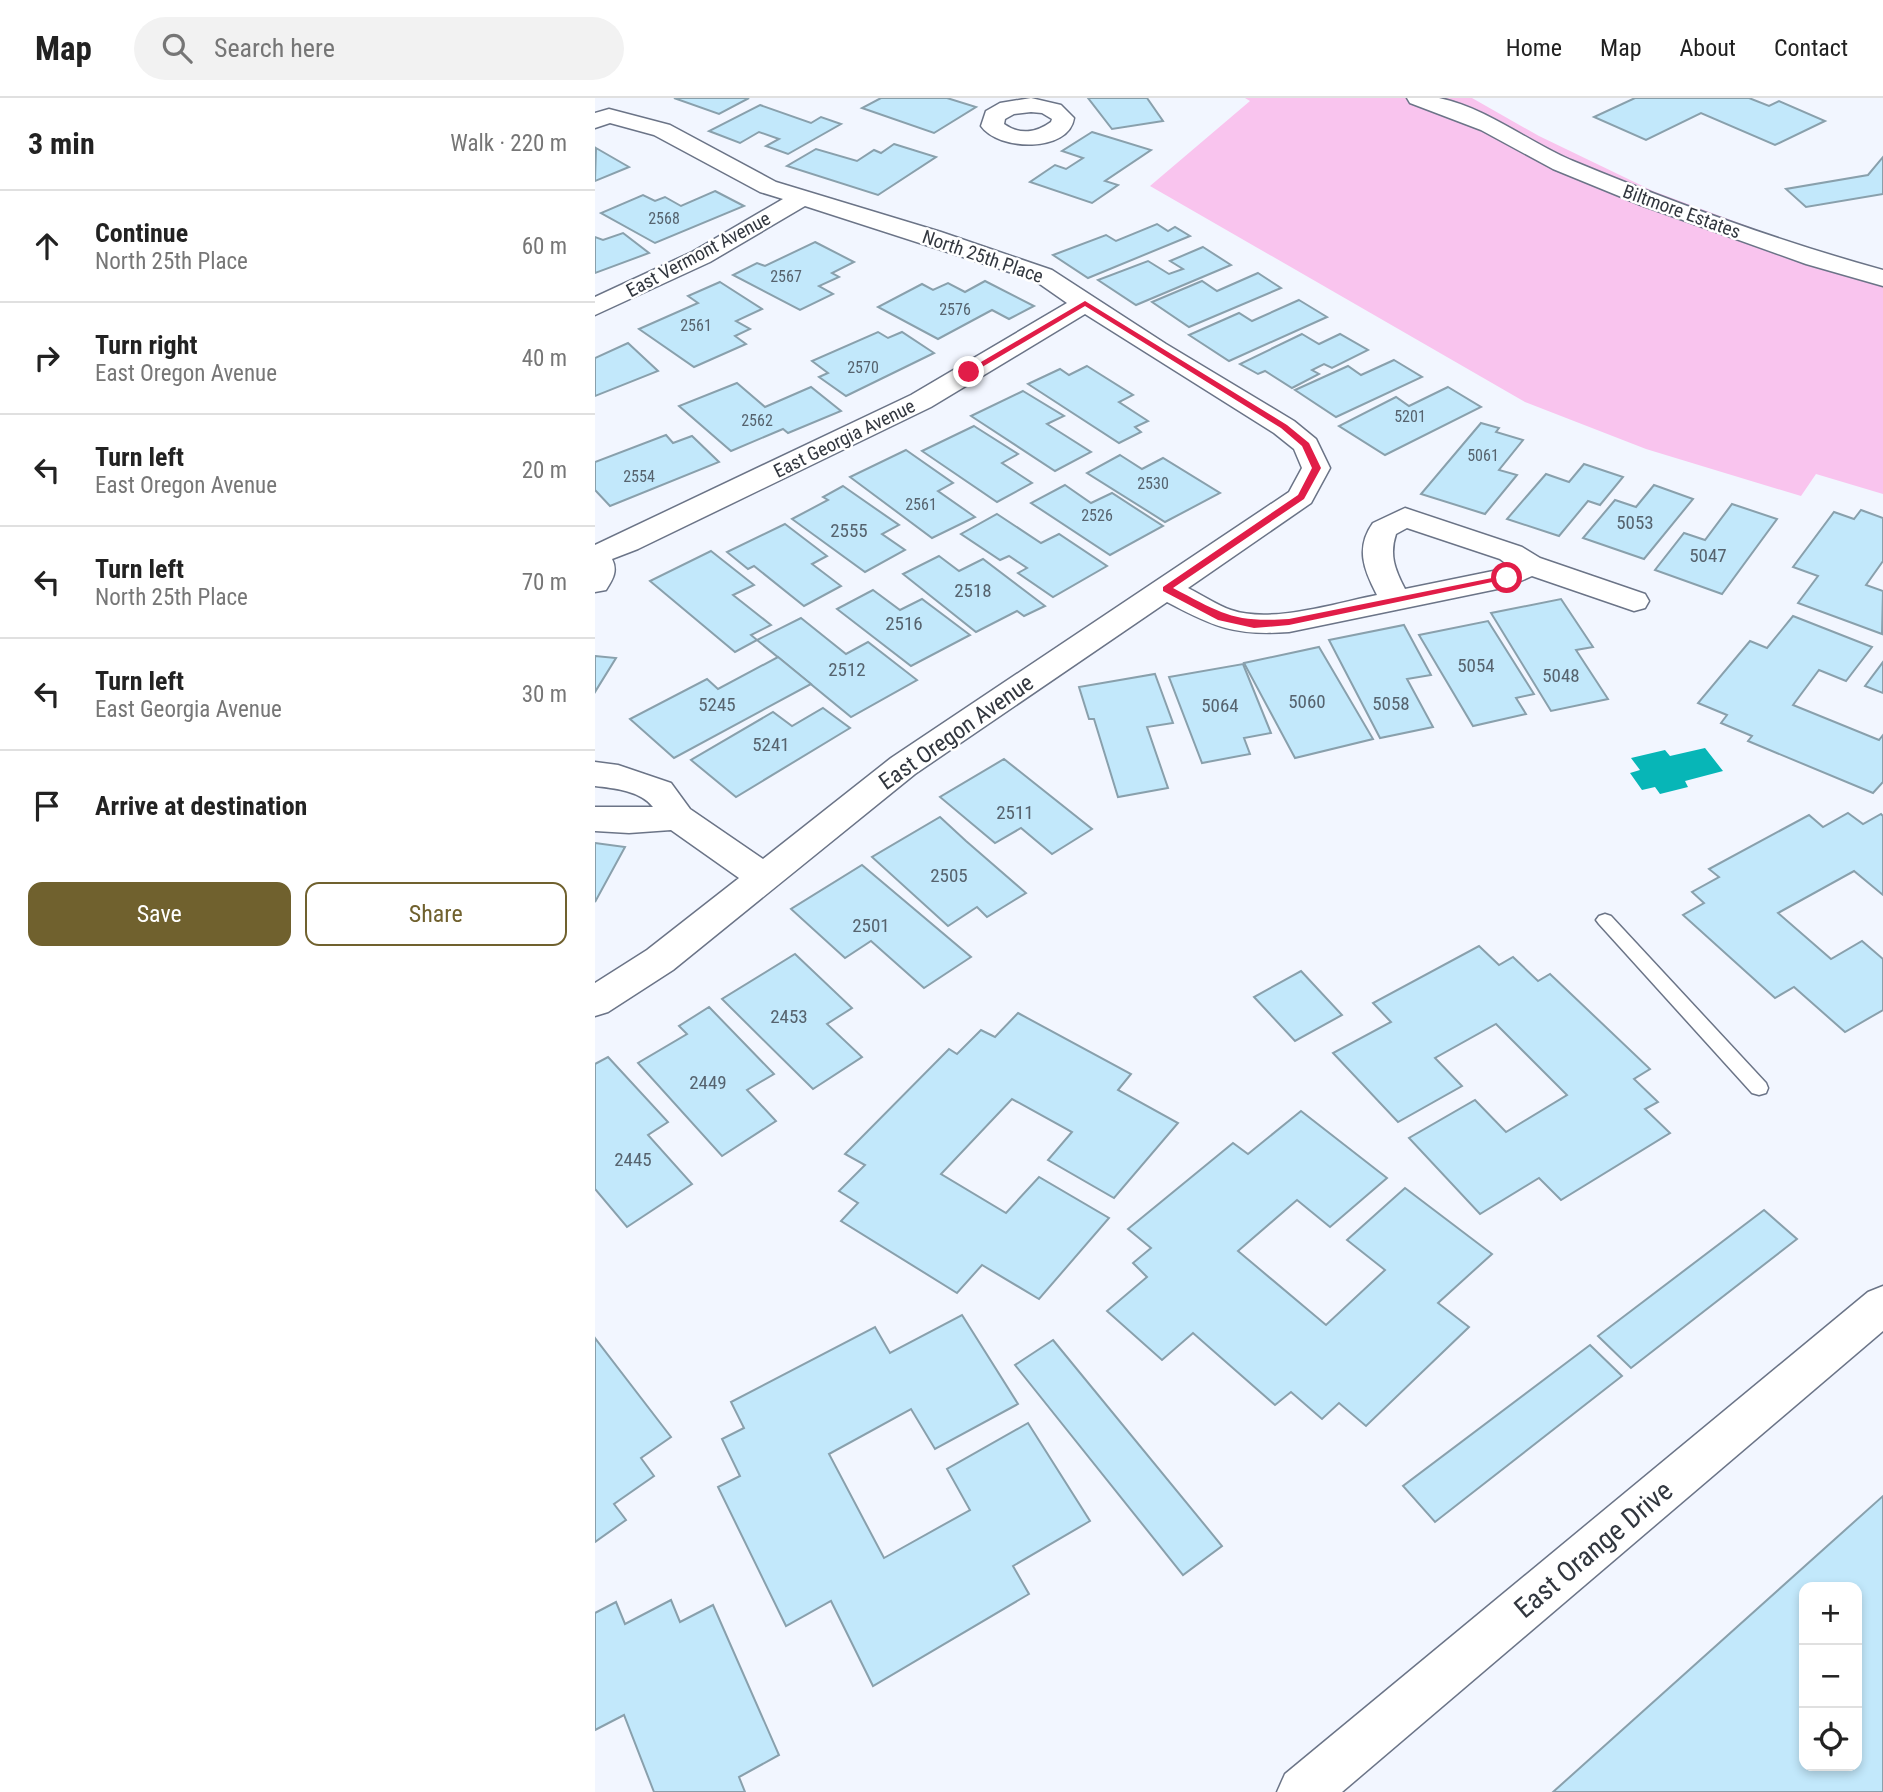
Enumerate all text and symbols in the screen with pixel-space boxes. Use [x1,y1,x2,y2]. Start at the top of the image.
search box [134,17,624,80]
text: Map [35,29,92,68]
icon: search [158,29,196,67]
text: Search here [214,33,335,63]
text: Home [1506,34,1562,62]
text: Map [1600,34,1642,62]
text: About [1680,34,1736,62]
text: Contact [1774,34,1848,62]
text: 3 min [28,126,95,161]
text: Walk · 220 m [450,130,567,157]
street label: Biltmore Estates [1620,180,1744,243]
street label: East Vermont Avenue [622,207,774,302]
house number: 2568 [648,209,680,228]
text: Continue [95,218,188,248]
street label: North 25th Place [919,225,1046,288]
icon: ahead [28,227,66,265]
text: 60 m [522,233,567,260]
text: North 25th Place [95,248,248,275]
house number: 2567 [770,267,802,286]
house number: 2576 [939,300,971,319]
house number: 2561 [680,316,712,335]
text: Turn right [95,330,197,360]
icon: right [28,339,66,377]
text: 40 m [522,345,567,372]
route end [953,356,984,387]
house number: 2570 [847,358,879,377]
text: East Oregon Avenue [95,360,277,387]
street label: East Georgia Avenue [770,394,919,483]
house number: 5201 [1394,407,1426,426]
house number: 2562 [741,411,773,430]
text: Turn left [95,442,184,472]
house number: 5061 [1467,446,1499,465]
icon: left [28,451,66,489]
text: 20 m [522,457,567,484]
house number: 2554 [623,467,655,486]
text: East Oregon Avenue [95,472,277,499]
house number: 2530 [1137,474,1169,493]
house number: 2561 [905,495,937,514]
house number: 2526 [1081,506,1113,525]
house number: 5053 [1616,511,1654,534]
house number: 2555 [830,519,868,542]
house number: 5047 [1689,544,1727,567]
text: Turn left [95,554,184,584]
route start [1491,562,1522,593]
icon: left [28,563,66,601]
text: 70 m [522,569,567,596]
house number: 2518 [954,579,992,602]
text: North 25th Place [95,584,248,611]
house number: 2516 [885,612,923,635]
house number: 5054 [1457,654,1495,677]
house number: 2512 [828,658,866,681]
house number: 5048 [1542,664,1580,687]
text: Turn left [95,666,184,696]
street label: East Oregon Avenue [874,669,1039,796]
icon: left [28,675,66,713]
text: 30 m [522,681,567,708]
house number: 5060 [1288,690,1326,713]
house number: 5058 [1372,692,1410,715]
house number: 5245 [698,693,736,716]
house number: 5064 [1201,694,1239,717]
text: East Georgia Avenue [95,696,282,723]
house number: 5241 [752,733,790,756]
icon: arrive [28,787,66,825]
text: Arrive at destination [95,791,307,821]
house number: 2511 [996,801,1034,824]
house number: 2505 [930,864,968,887]
button: Save [28,882,291,946]
button: Share [305,882,567,946]
house number: 2501 [852,914,890,937]
house number: 2453 [770,1005,808,1028]
house number: 2449 [689,1071,727,1094]
house number: 2445 [614,1148,652,1171]
street label: East Orange Drive [1508,1474,1679,1625]
map controls [1799,1582,1862,1771]
button: + [1799,1582,1862,1645]
button: − [1799,1645,1862,1708]
button: locate [1799,1708,1862,1771]

